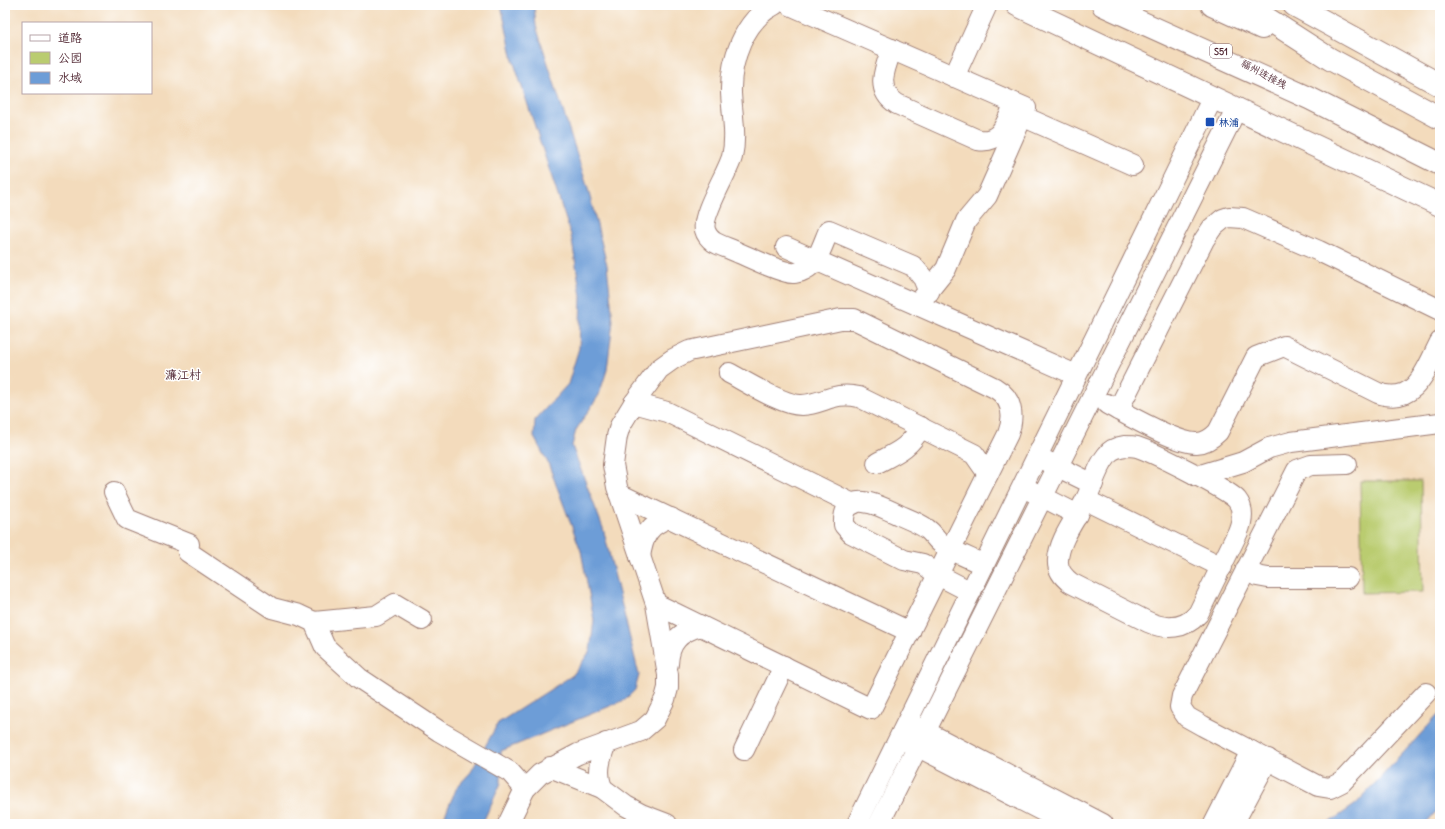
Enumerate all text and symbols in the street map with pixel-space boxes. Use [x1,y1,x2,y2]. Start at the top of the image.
legend [22,22,152,94]
text: 道路 [58,30,82,45]
road number: S51 [1210,44,1232,58]
text: 公园 [58,50,82,65]
street label: 福州连接线 [1239,57,1289,91]
text: 水域 [58,70,82,85]
marker: 林浦 [1204,116,1216,128]
place label: 林浦 [1219,116,1239,129]
district label: 濂江村 [165,367,201,382]

